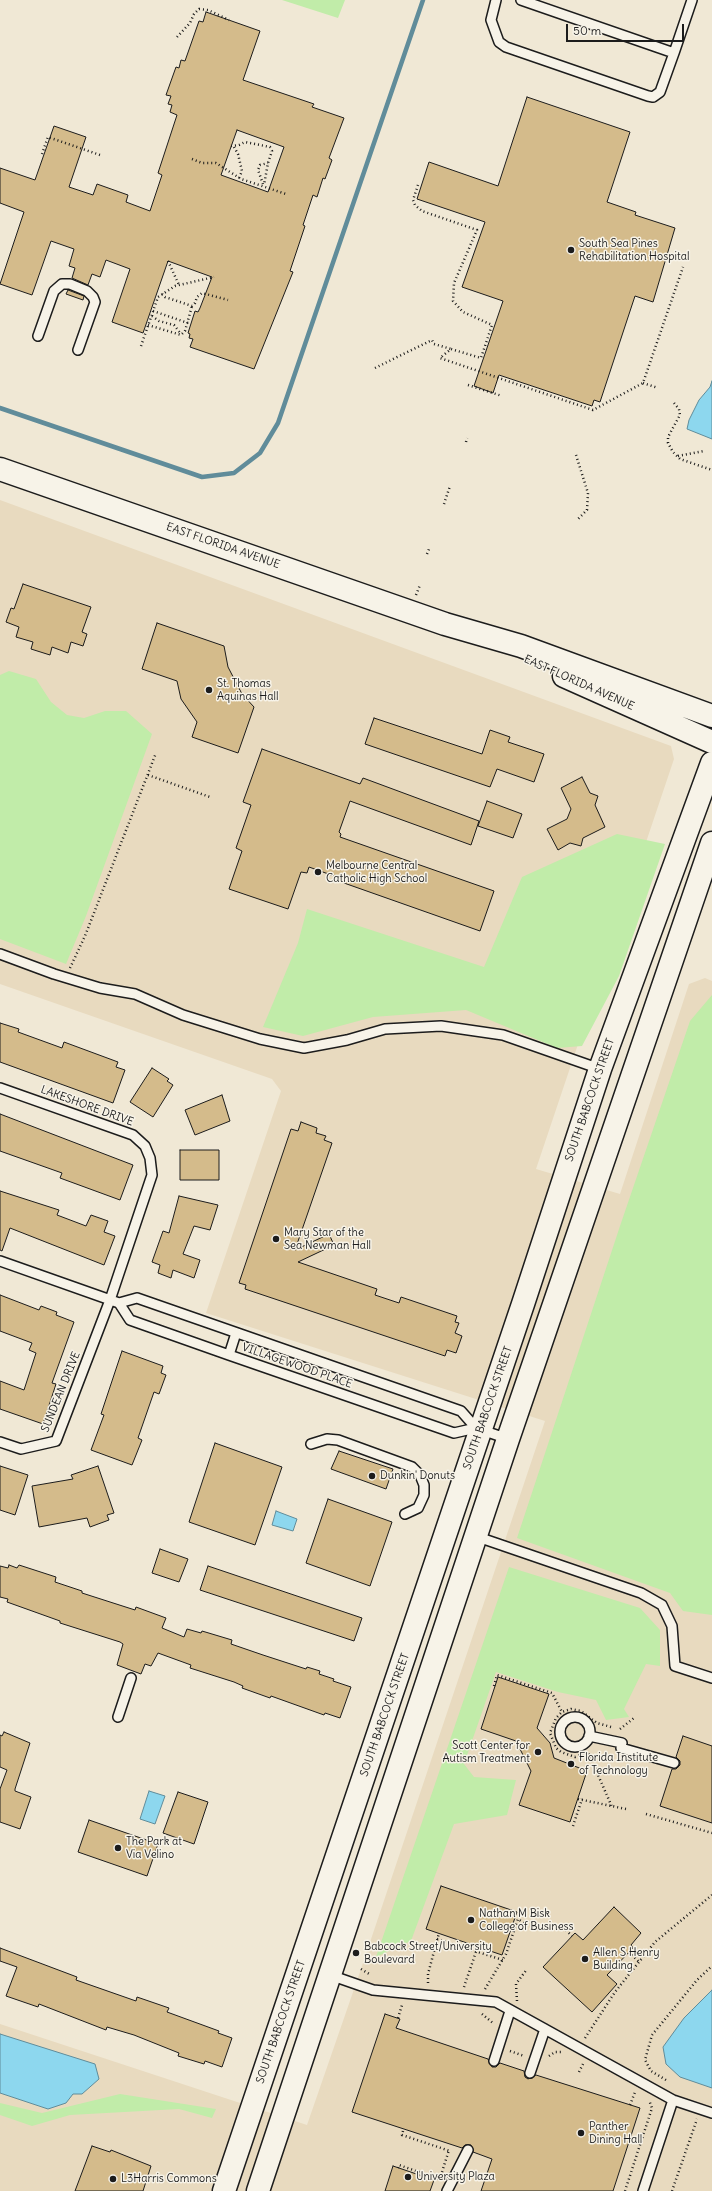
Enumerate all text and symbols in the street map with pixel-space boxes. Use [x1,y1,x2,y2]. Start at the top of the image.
scale bar [568,16,686,42]
text: 50 m [573,23,601,38]
place label: South Sea Pines Rehabilitation Hospital [579,237,689,263]
marker: South Sea Pines Rehabilitation Hospital [566,245,576,255]
street label: EAST FLORIDA AVENUE [164,520,282,572]
street label: EAST FLORIDA AVENUE [522,653,636,713]
place label: St. Thomas Aquinas Hall [217,677,278,703]
marker: St. Thomas Aquinas Hall [204,685,214,695]
place label: Melbourne Central Catholic High School [326,859,427,885]
marker: Melbourne Central Catholic High School [313,867,323,877]
street label: SOUTH BABCOCK STREET [563,1037,617,1163]
street label: LAKESHORE DRIVE [39,1083,135,1129]
place label: Mary Star of the Sea Newman Hall [284,1226,371,1252]
marker: Mary Star of the Sea Newman Hall [271,1234,281,1244]
street label: VILLAGEWOOD PLACE [240,1341,354,1391]
street label: SOUTH BABCOCK STREET [461,1345,515,1471]
street label: SUNDEAN DRIVE [39,1350,83,1434]
place label: Dunkin' Donuts [380,1469,455,1483]
marker: Dunkin' Donuts [367,1471,377,1481]
street label: SOUTH BABCOCK STREET [358,1652,412,1778]
place label: Scott Center for Autism Treatment [442,1739,530,1765]
marker: Scott Center for Autism Treatment [533,1747,543,1757]
place label: Florida Institute of Technology [579,1751,658,1777]
marker: Florida Institute of Technology [566,1759,576,1769]
place label: The Park at Via Velino [126,1835,182,1861]
marker: The Park at Via Velino [113,1843,123,1853]
place label: Nathan M Bisk College of Business [479,1907,574,1933]
marker: Nathan M Bisk College of Business [466,1915,476,1925]
place label: Babcock Street/University Boulevard [364,1940,492,1966]
place label: Allen S Henry Building [593,1946,659,1972]
marker: Babcock Street/University Boulevard [351,1948,361,1958]
marker: Allen S Henry Building [580,1954,590,1964]
street label: SOUTH BABCOCK STREET [254,1959,308,2085]
place label: Panther Dining Hall [589,2120,642,2146]
marker: Panther Dining Hall [576,2128,586,2138]
place label: University Plaza [416,2170,495,2184]
place label: L3Harris Commons [121,2172,217,2186]
marker: University Plaza [403,2172,413,2182]
marker: L3Harris Commons [108,2174,118,2184]

